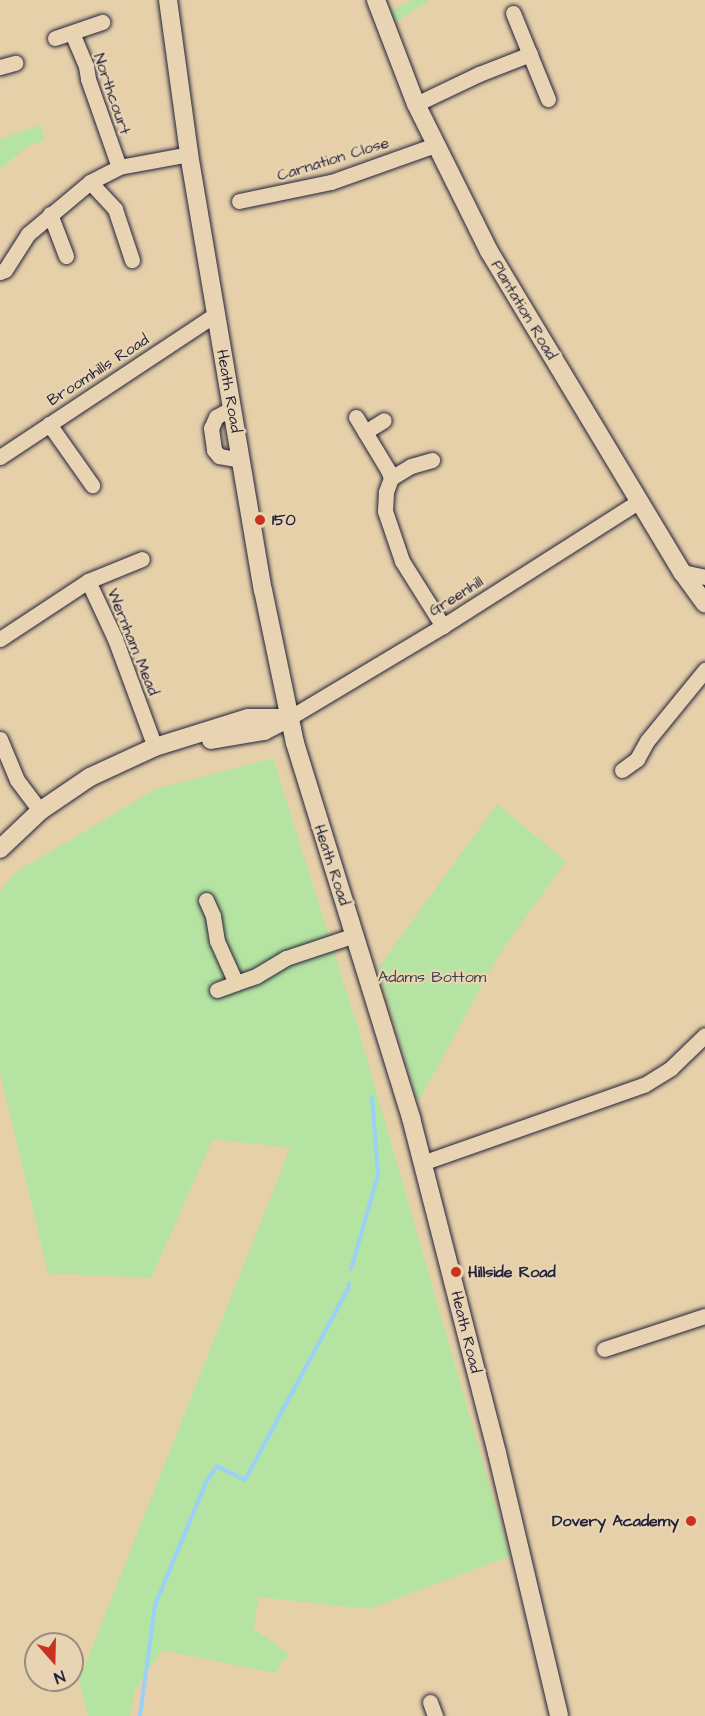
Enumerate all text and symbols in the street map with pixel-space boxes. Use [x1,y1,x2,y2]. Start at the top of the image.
street label: Northcourt [89,51,135,137]
street label: Carnation Close [275,133,391,185]
street label: Plantation Road [487,257,561,363]
street label: Broomhills Road [44,330,152,410]
street label: Heath Road [212,348,246,434]
place label: 150 [272,510,295,530]
marker: 150 [253,513,267,527]
street label: Greenhill [425,572,487,620]
street label: Wernham Mead [103,586,163,698]
street label: Heath Road [310,822,354,908]
park label: Adams Bottom [378,967,486,987]
place label: Hillside Road [468,1262,556,1282]
marker: Hillside Road [449,1265,463,1279]
street label: Heath Road [447,1289,485,1375]
place label: Dovery Academy [552,1511,679,1531]
marker: Dovery Academy [684,1514,698,1528]
north arrow [24,1632,84,1692]
text: N [51,1665,68,1689]

